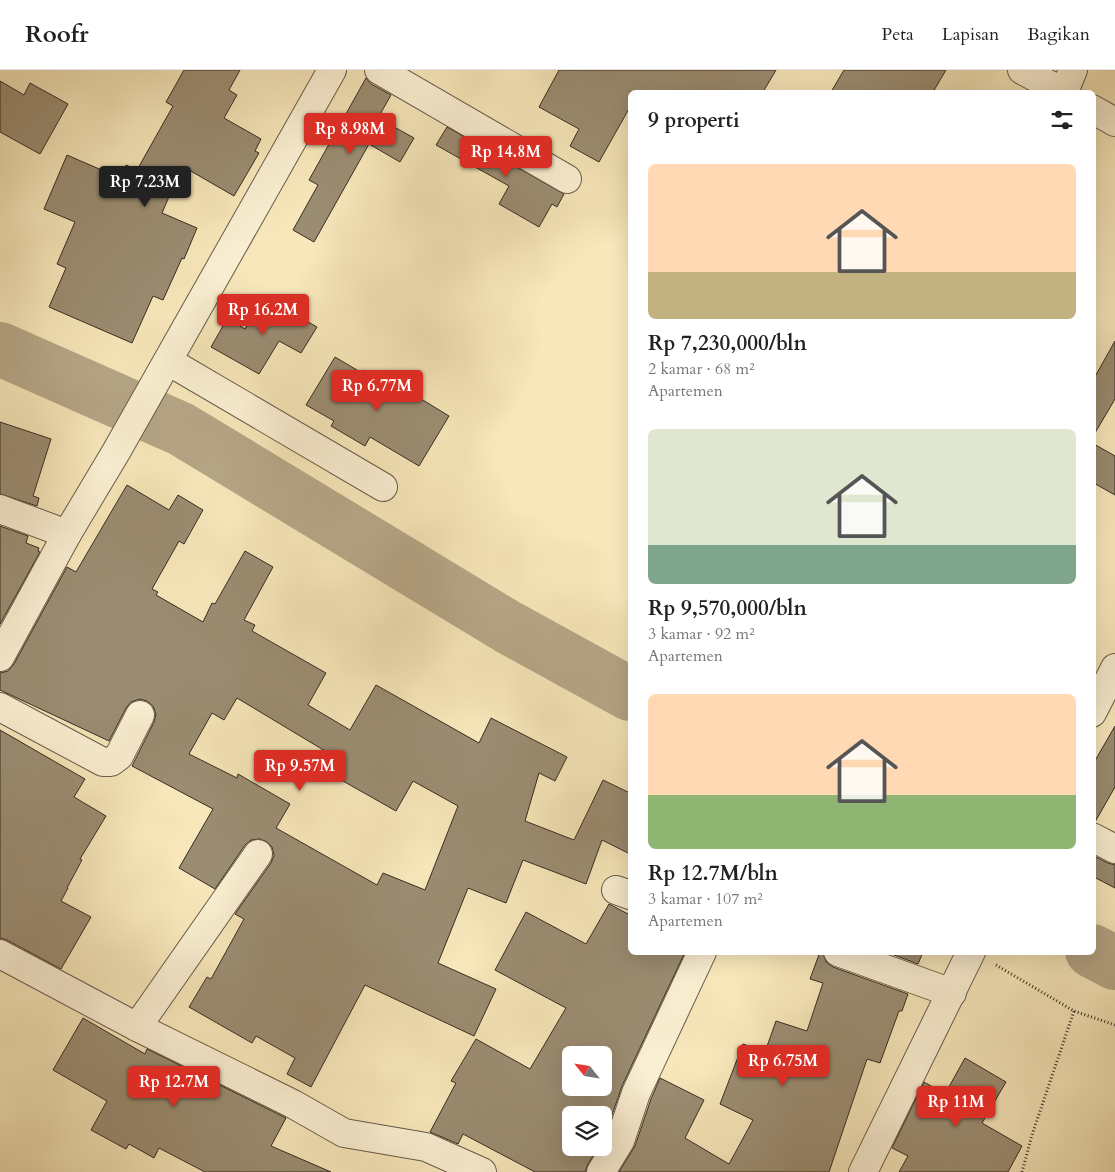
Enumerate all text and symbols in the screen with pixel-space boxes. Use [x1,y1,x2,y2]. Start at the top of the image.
text: Roofr [25,18,89,51]
text: Peta [882,22,914,47]
text: Lapisan [942,22,999,47]
text: Bagikan [1027,22,1090,47]
text: 9 properti [648,106,740,135]
icon: filters [1048,106,1076,134]
pin: Rp 8.98M [298,112,402,155]
text: Rp 8.98M [315,118,385,140]
pin: Rp 14.8M [454,136,558,178]
text: Rp 14.8M [471,141,541,163]
pin: Rp 7.23M [93,166,197,208]
text: Rp 7.23M [110,171,180,193]
icon: home [817,196,907,286]
pin: Rp 16.2M [211,294,315,336]
text: Rp 16.2M [228,299,298,321]
text: Rp 7,230,000/bln [648,329,807,358]
text: 2 kamar · 68 m² [648,358,754,380]
pin: Rp 6.77M [325,370,429,412]
text: Rp 6.77M [342,375,412,397]
text: Apartemen [648,380,723,402]
icon: home [817,461,907,551]
text: Rp 9,570,000/bln [648,594,807,623]
text: 3 kamar · 92 m² [648,623,754,645]
text: Apartemen [648,645,723,667]
icon: home [817,726,907,816]
pin: Rp 9.57M [248,750,352,792]
text: Rp 9.57M [265,755,335,777]
text: Rp 12.7M/bln [648,859,778,888]
text: 3 kamar · 107 m² [648,888,763,910]
text: Apartemen [648,910,723,932]
pin: Rp 6.75M [731,1044,835,1087]
north arrow [562,1046,612,1096]
map controls [562,1046,612,1156]
text: Rp 6.75M [748,1050,818,1072]
pin: Rp 12.7M [122,1066,226,1108]
text: Rp 12.7M [139,1071,209,1093]
pin: Rp 11M [915,1086,997,1128]
text: Rp 11M [927,1091,985,1113]
button: layers [562,1106,612,1156]

